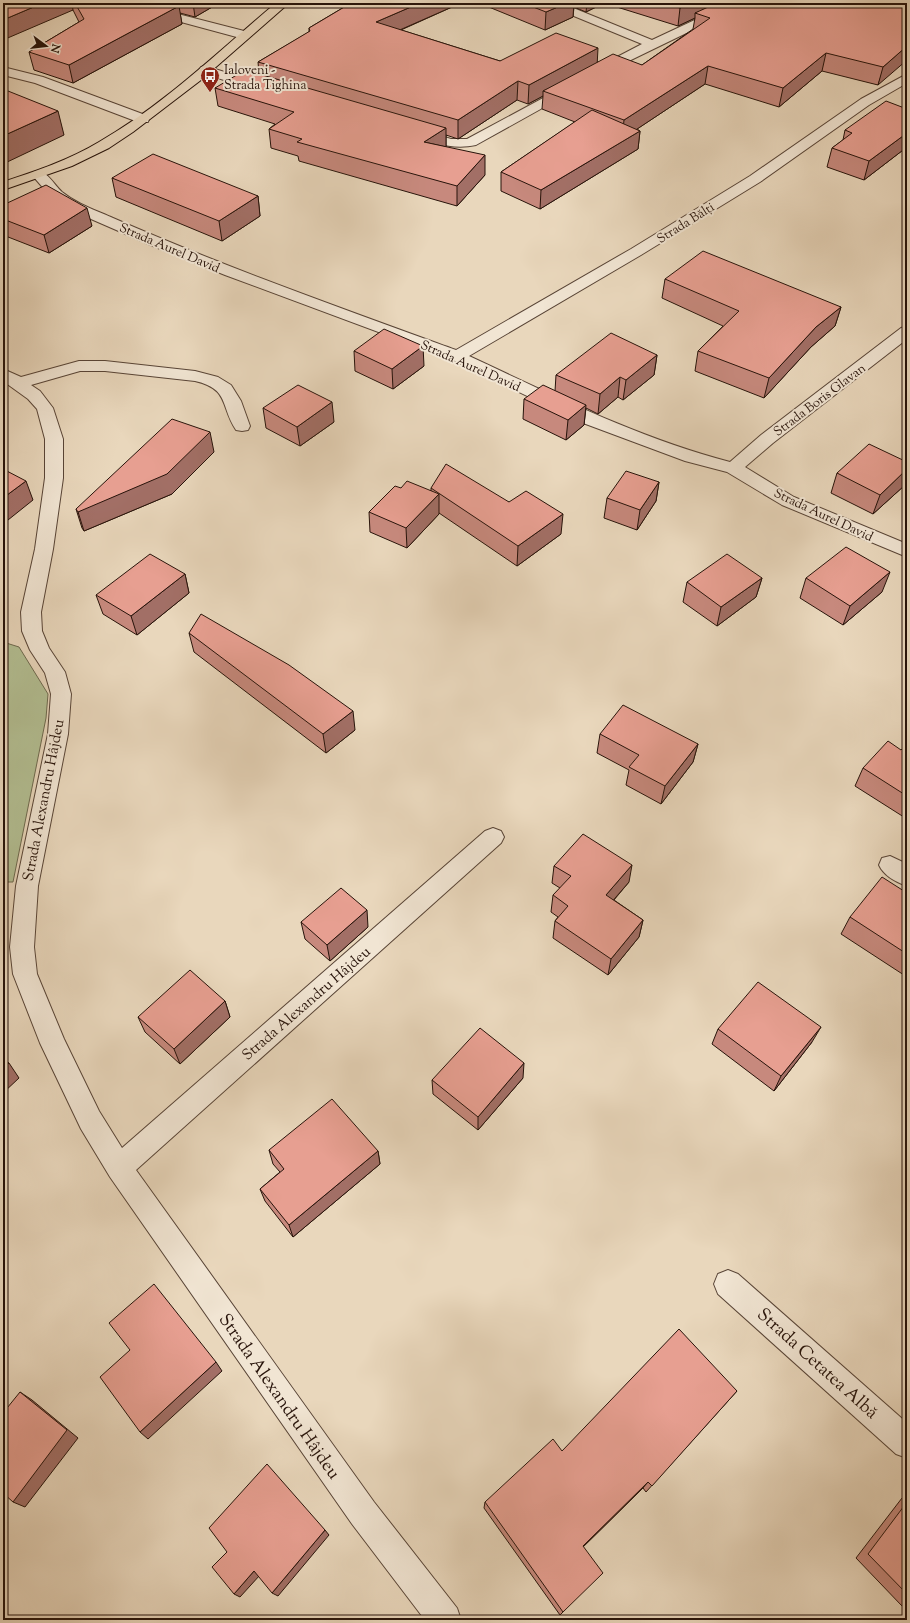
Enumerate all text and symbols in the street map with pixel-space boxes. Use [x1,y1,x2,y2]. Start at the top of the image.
north arrow [26,26,66,66]
text: N [46,41,64,55]
place label: Ialoveni - Strada Tighina [224,62,306,95]
bus stop icon: Ialoveni - Strada Tighina [199,65,221,93]
street label: Strada Bălți [654,199,719,249]
street label: Strada Aurel David [116,220,223,278]
street label: Strada Aurel David [417,337,524,397]
street label: Strada Boris Glavan [770,360,870,441]
street label: Strada Aurel David [771,485,876,547]
street label: Strada Alexandru Hâjdeu [18,717,71,883]
street label: Strada Alexandru Hâjdeu [238,942,376,1066]
street label: Strada Cetatea Albă [750,1303,883,1426]
street label: Strada Alexandru Hâjdeu [211,1309,346,1485]

